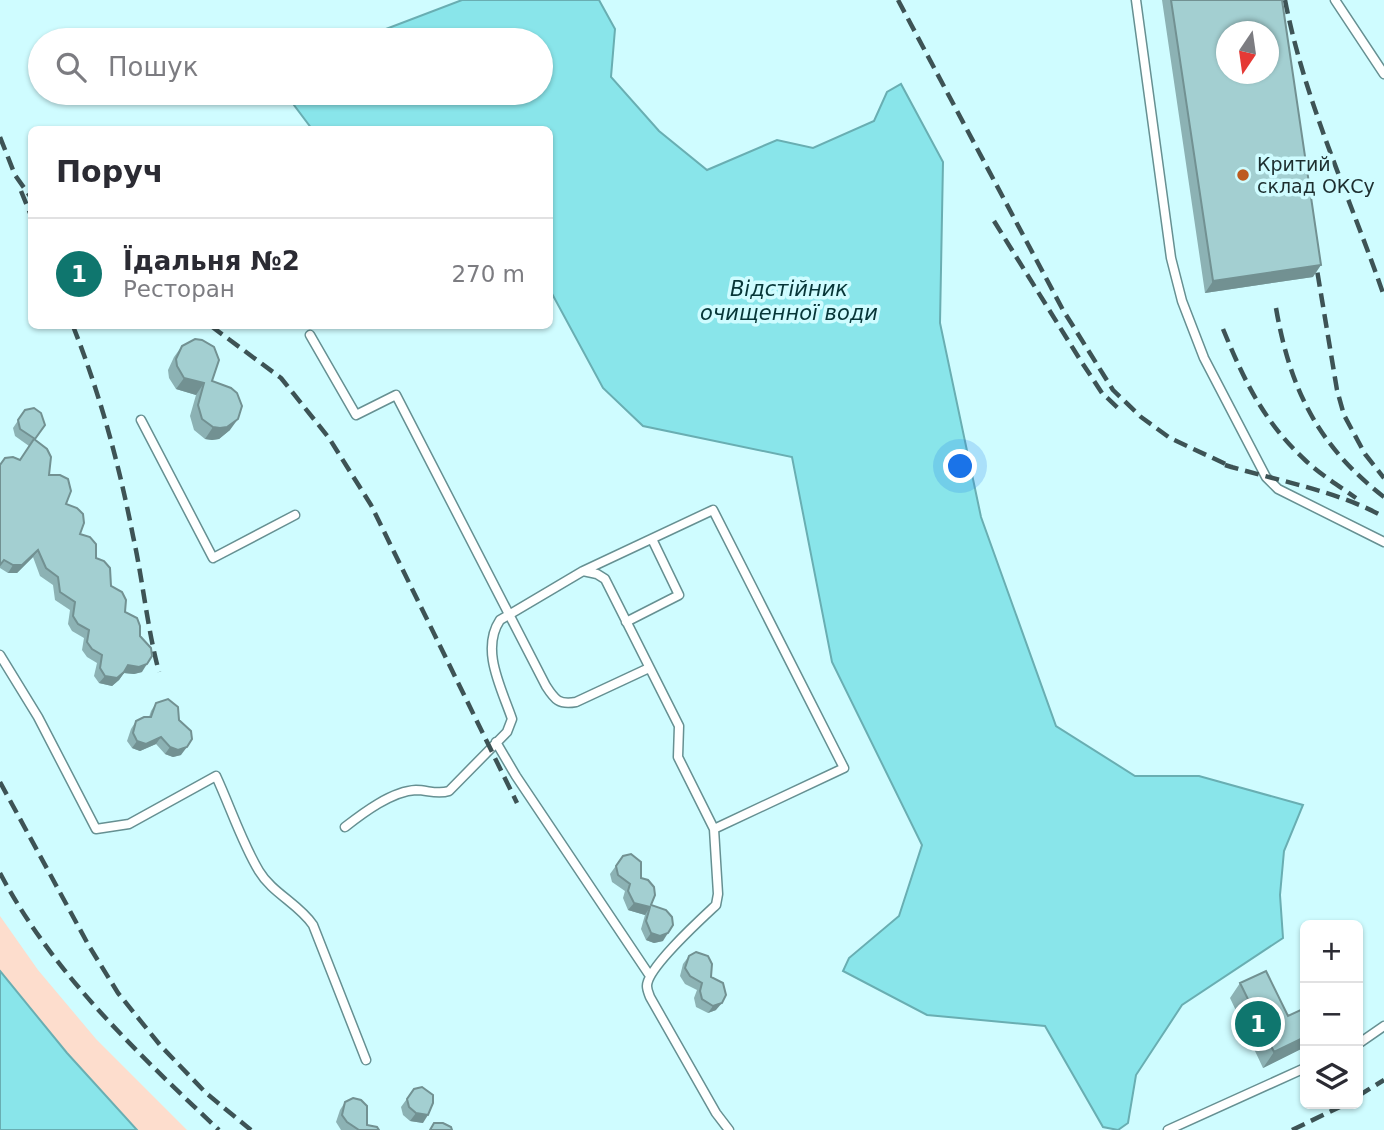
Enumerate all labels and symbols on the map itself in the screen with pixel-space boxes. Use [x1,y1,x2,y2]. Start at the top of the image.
north arrow [1216,21,1279,84]
place label: Критий склад ОКСу [1257,153,1375,197]
marker: Критий склад ОКСу [1235,167,1251,183]
water label: Відстійник очищенної води [700,277,878,325]
your location [943,449,977,483]
pin: 1 [1235,998,1281,1050]

